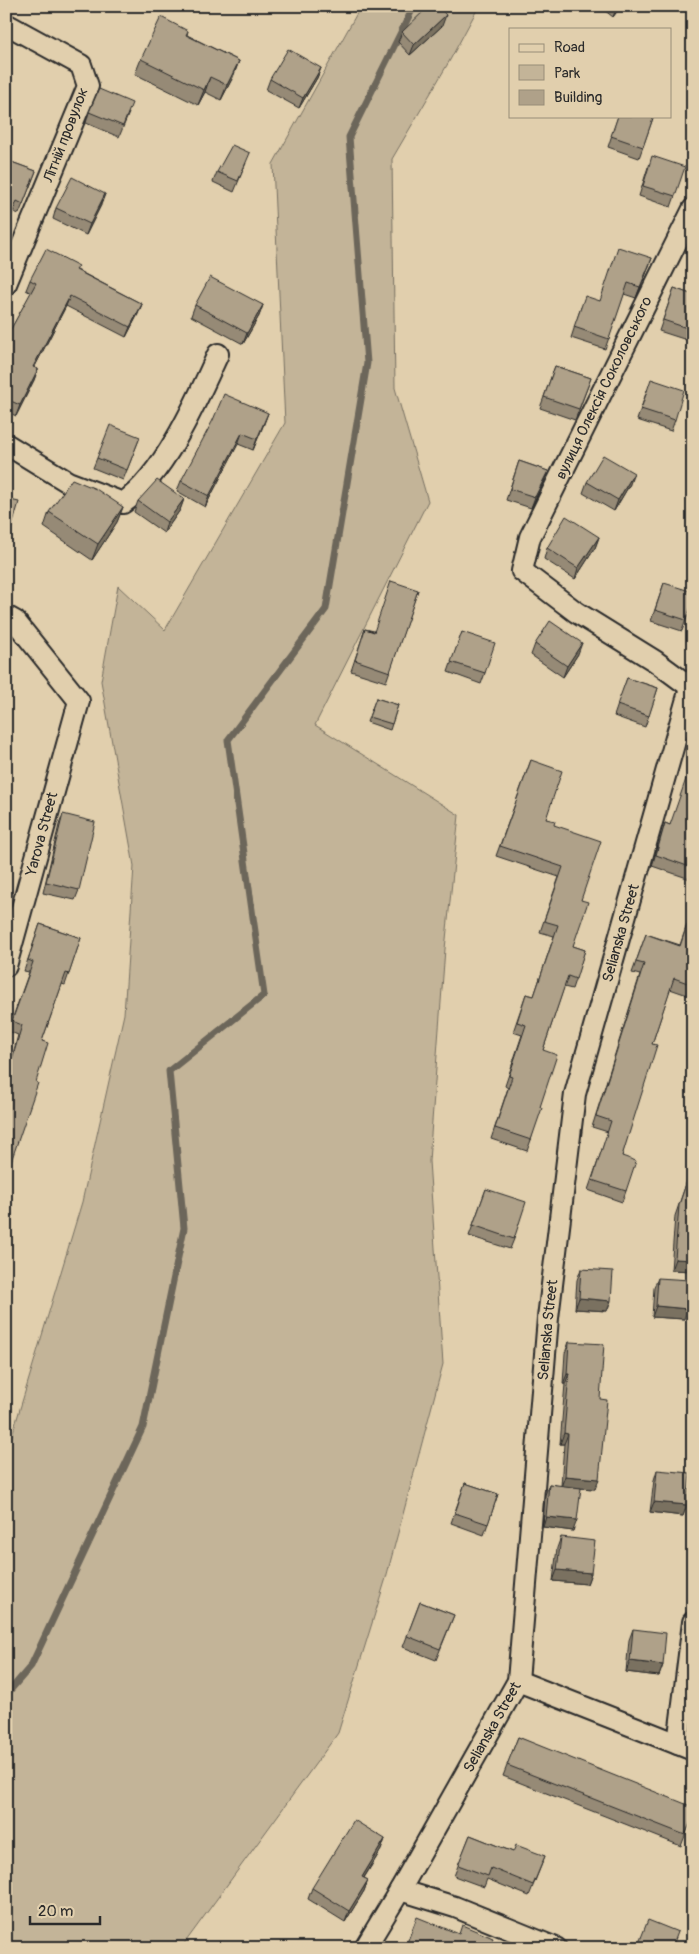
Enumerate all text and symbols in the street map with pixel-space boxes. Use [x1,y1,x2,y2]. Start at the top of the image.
legend [509,28,672,118]
text: Road [554,38,585,57]
text: Park [554,64,581,83]
street label: Літній провулок [39,85,93,186]
text: Building [554,88,602,107]
street label: вулиця Олексія Соколовського [551,293,657,483]
street label: Yarova Street [21,789,63,879]
street label: Selianska Street [598,881,644,984]
street label: Selianska Street [533,1278,562,1381]
street label: Selianska Street [459,1677,526,1776]
scale bar [30,1894,100,1926]
text: 20 m [38,1902,73,1921]

